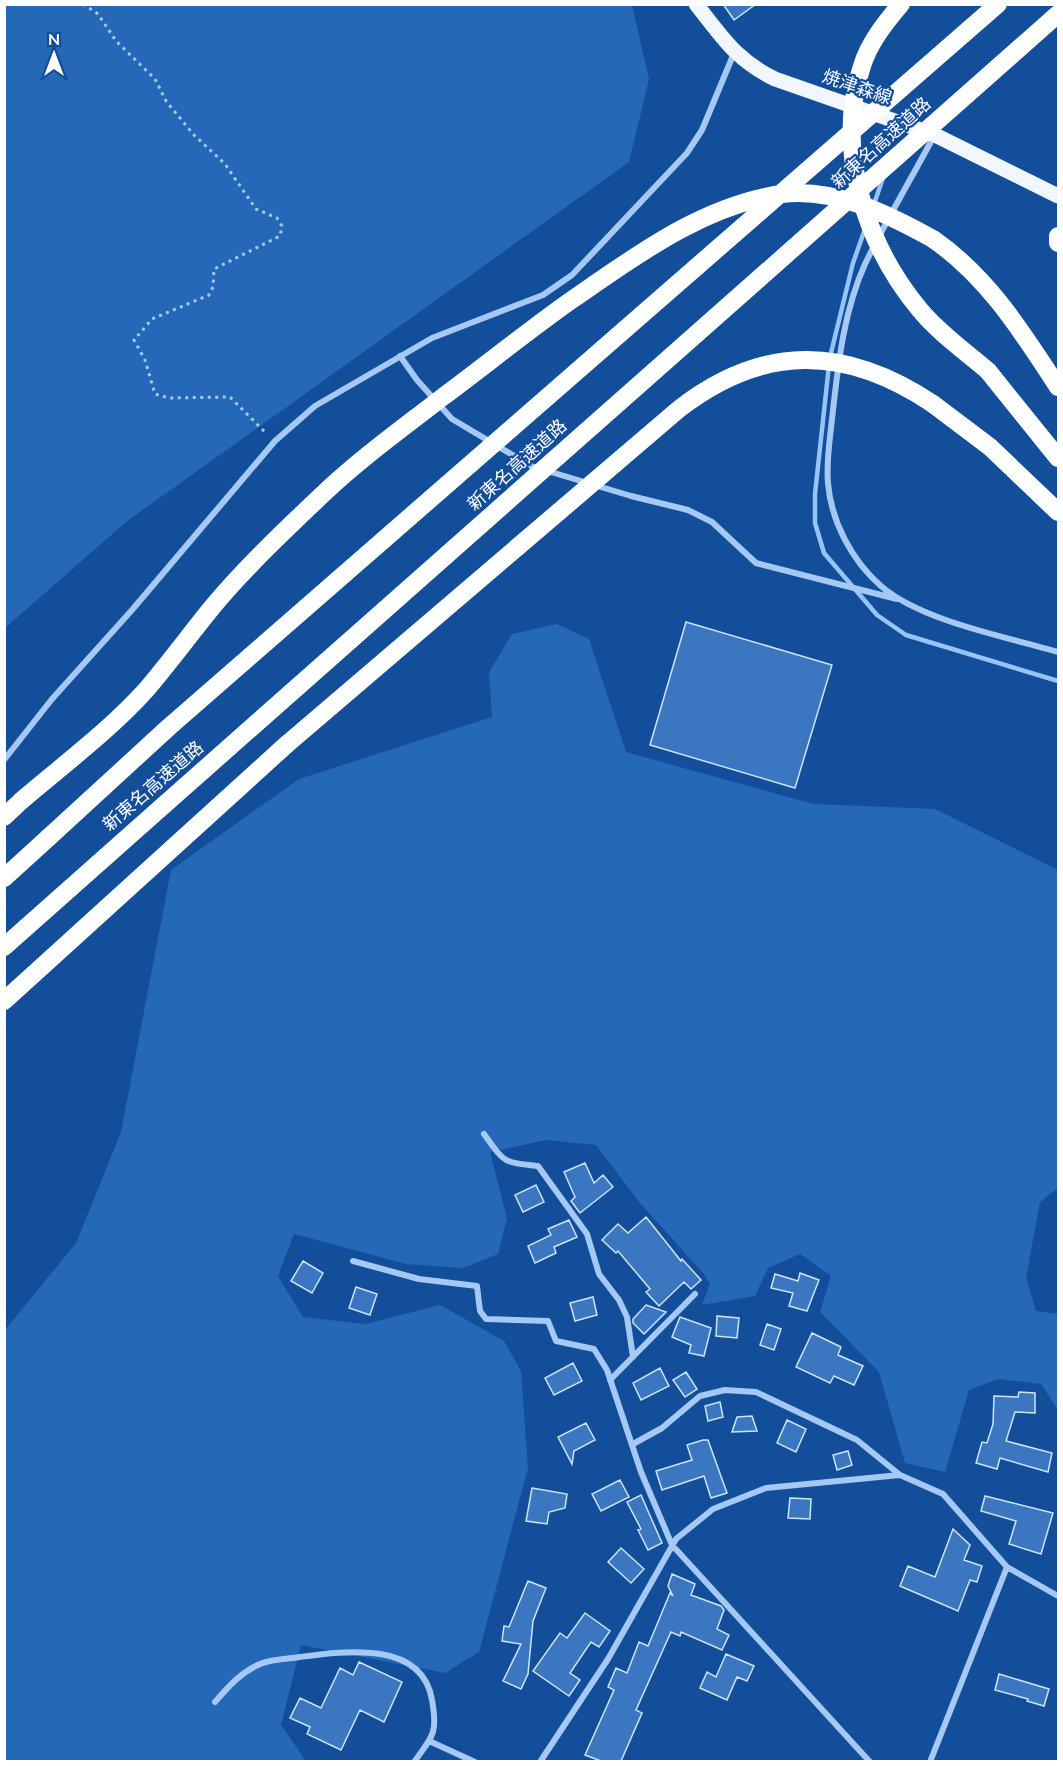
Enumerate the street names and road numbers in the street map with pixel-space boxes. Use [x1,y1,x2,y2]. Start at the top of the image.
street label: 焼津森線 [819,64,895,109]
street label: 新東名高速道路 [826,92,935,193]
street label: 新東名高速道路 [462,414,571,515]
street label: 新東名高速道路 [98,736,208,836]

